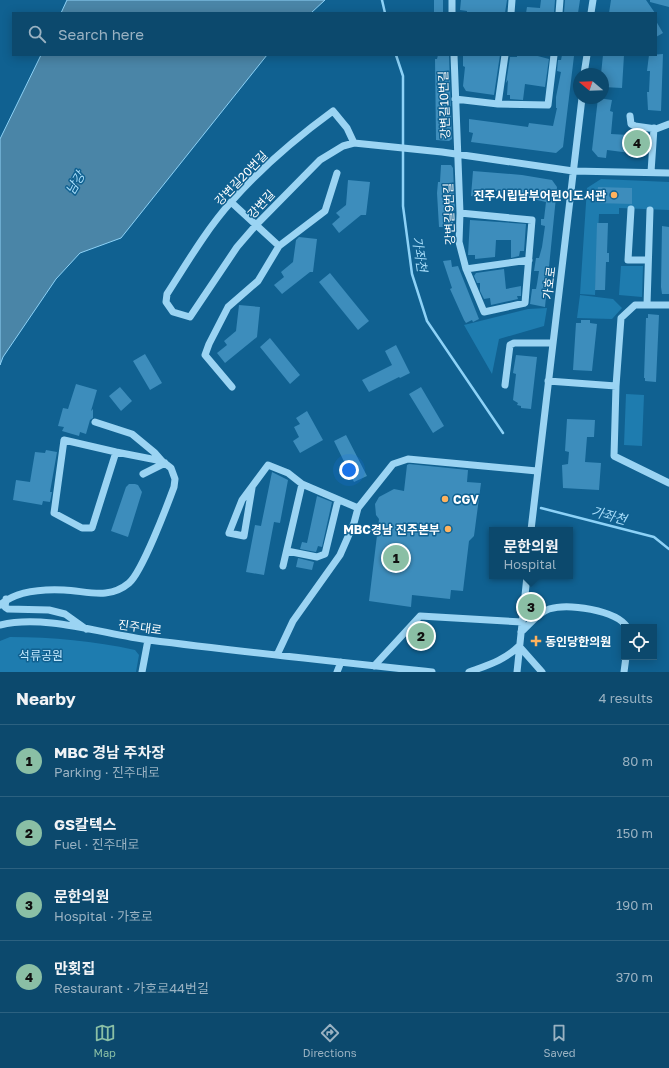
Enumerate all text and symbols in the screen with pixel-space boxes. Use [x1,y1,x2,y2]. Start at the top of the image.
search box [12,12,657,56]
icon: search [26,23,48,45]
text: Search here [58,25,144,43]
north arrow [573,68,609,104]
street label: 강변길10번길 [435,71,453,139]
pin: 4 [624,128,650,158]
street label: 강변길20번길 [212,148,270,208]
water label: 남강 [62,167,89,197]
street label: 강변길9번길 [440,183,458,245]
street label: 강변길 [244,187,278,221]
place label: 진주시립남부어린이도서관 [474,188,606,203]
marker: 진주시립남부어린이도서관 [609,190,619,200]
water label: 가좌천 [409,235,431,274]
street label: 가호로 [540,266,558,300]
your location [339,460,359,480]
place label: CGV [453,492,479,507]
marker: CGV [440,494,450,504]
water label: 가좌천 [590,503,629,528]
place label: MBC경남 진주본부 [343,522,440,537]
marker: MBC경남 진주본부 [443,524,453,534]
popup [489,527,573,579]
text: 문한의원 [503,537,559,555]
pin: 1 [383,543,409,573]
text: Hospital [503,556,556,572]
pin: 3 [518,592,544,622]
street label: 진주대로 [117,616,163,638]
pin: 2 [408,621,434,651]
map controls [621,624,657,660]
button: locate [621,624,657,660]
place label: 동인당한의원 [545,634,611,649]
marker: 동인당한의원 [530,635,542,647]
park label: 석류공원 [19,648,63,663]
text: Nearby [16,688,76,709]
text: 4 results [599,690,653,706]
text: MBC 경남 주차장 [54,743,165,761]
text: 1 [26,753,32,769]
text: 80 m [622,753,653,769]
text: Parking · 진주대로 [54,764,160,780]
text: GS칼텍스 [54,815,116,833]
text: 2 [25,825,33,841]
text: 150 m [616,825,653,841]
text: Fuel · 진주대로 [54,836,140,852]
text: 문한의원 [54,887,109,905]
text: 3 [25,897,33,913]
text: 190 m [616,897,653,913]
text: Hospital · 가호로 [54,908,153,924]
text: 만횟집 [54,959,95,977]
text: 4 [25,969,33,985]
text: 370 m [616,969,653,985]
text: Restaurant · 가호로44번길 [54,980,209,996]
tab: Map [93,1022,116,1059]
tab: Directions [303,1022,357,1059]
tab: Saved [543,1022,576,1059]

